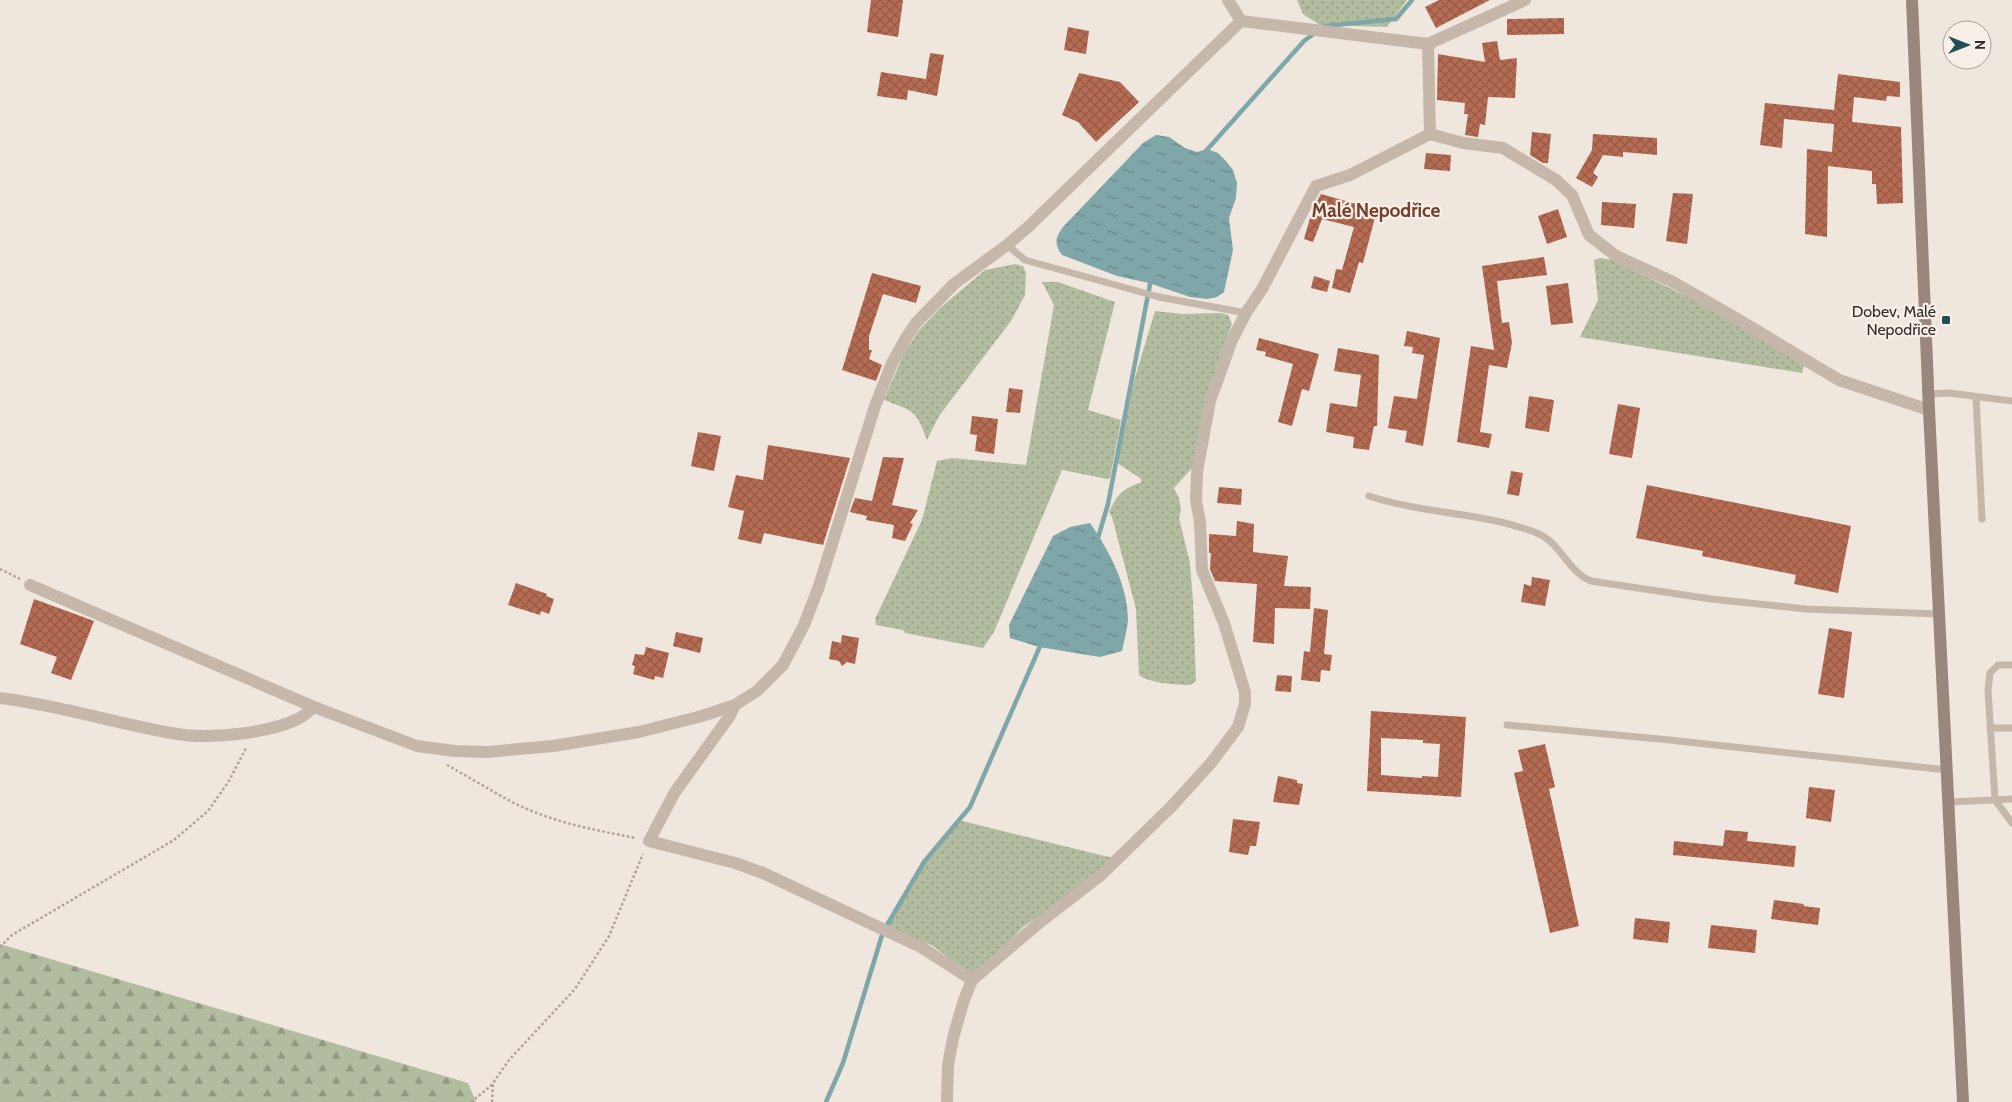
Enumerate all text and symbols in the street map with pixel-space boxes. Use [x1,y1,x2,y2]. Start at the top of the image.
north arrow [1942,20,1992,70]
text: N [1971,40,1989,50]
district label: Malé Nepodřice [1312,199,1441,222]
place label: Dobev, Malé Nepodřice [1852,302,1936,339]
marker: Dobev, Malé Nepodřice [1940,314,1952,326]

